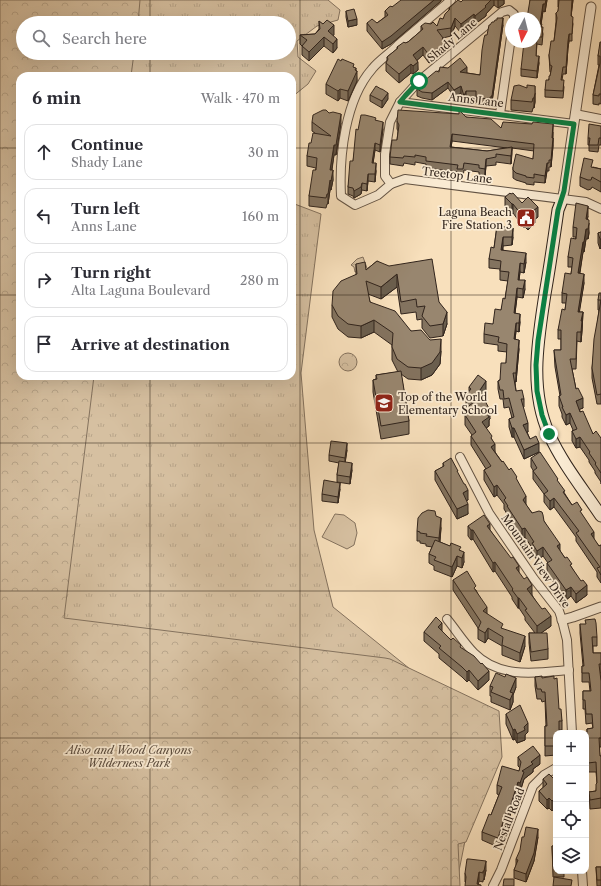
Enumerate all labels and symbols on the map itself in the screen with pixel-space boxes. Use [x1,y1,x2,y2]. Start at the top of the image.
north arrow [505,12,541,48]
street label: Shady Lane [424,15,480,65]
route start [410,72,428,90]
street label: Anns Lane [447,90,504,110]
street label: Treetop Lane [421,164,493,186]
place label: Laguna Beach Fire Station 3 [439,205,512,232]
public building icon: Laguna Beach Fire Station 3 [515,207,537,229]
place label: Top of the World Elementary School [398,390,498,417]
school or university icon: Top of the World Elementary School [373,392,395,414]
route end [540,425,558,443]
street label: Mountain View Drive [498,511,574,611]
park label: Aliso and Wood Canyons Wilderness Park [64,743,192,770]
street label: Nestall Road [491,785,527,852]

